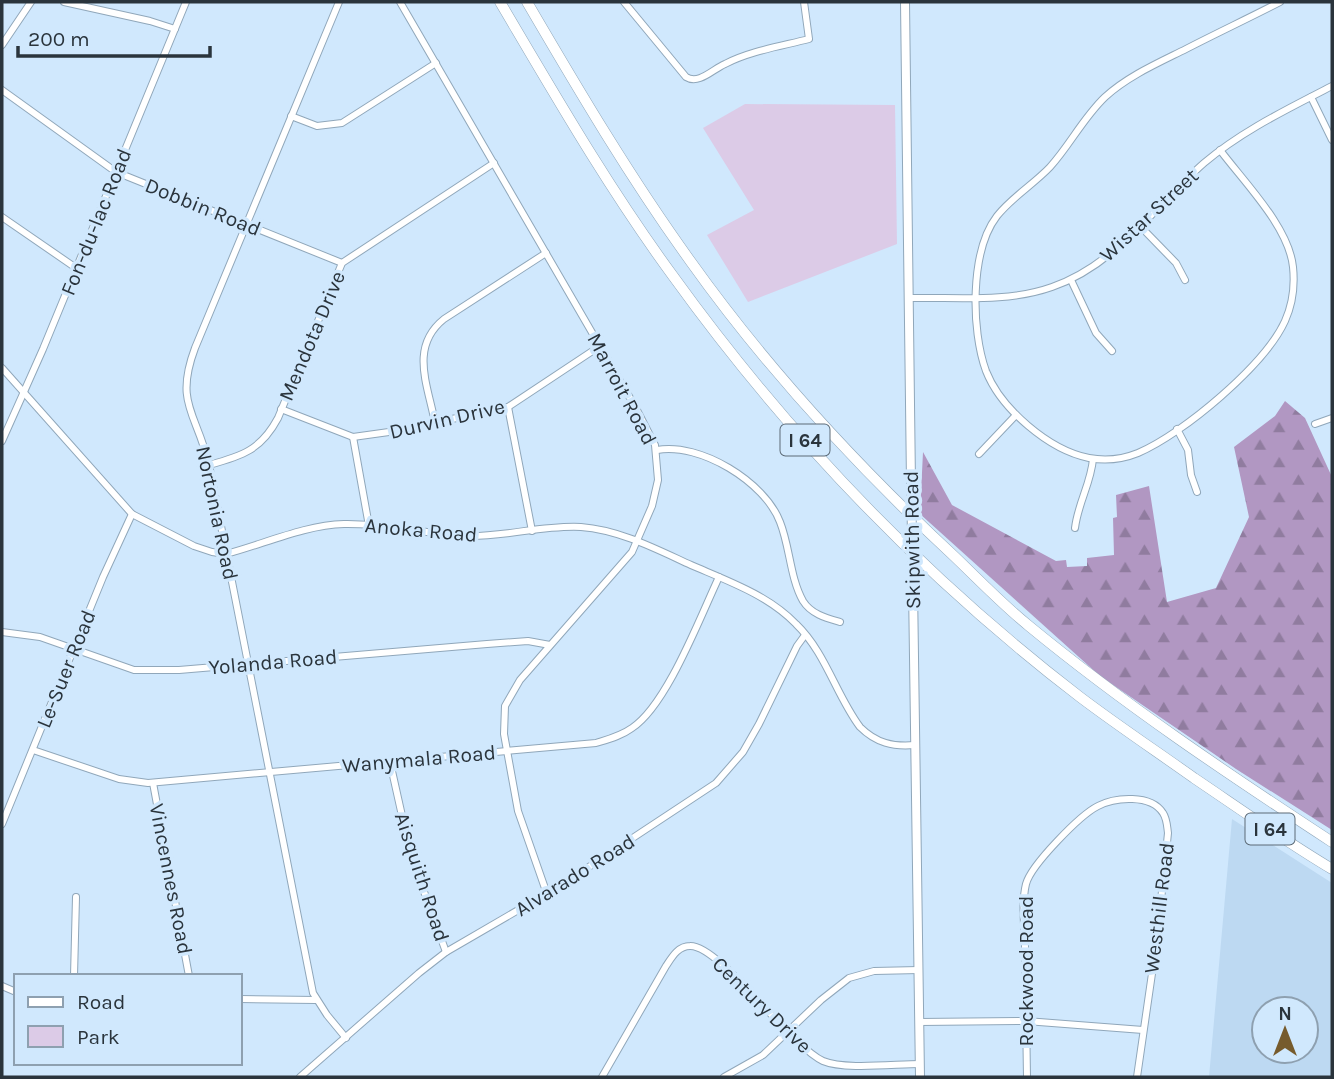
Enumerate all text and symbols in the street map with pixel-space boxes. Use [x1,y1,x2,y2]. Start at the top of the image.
scale bar [18,14,210,58]
text: 200 m [28,27,90,51]
street label: Fon-du-lac Road [56,145,136,299]
street label: Wistar Street [1095,163,1203,267]
street label: Dobbin Road [142,173,264,241]
street label: Mendota Drive [274,267,350,405]
street label: Marroit Road [582,329,662,449]
street label: Durvin Drive [387,394,507,444]
road number: I 64 [780,424,830,456]
street label: Nortonia Road [191,444,243,582]
street label: Skipwith Road [899,471,925,609]
street label: Anoka Road [364,513,478,547]
street label: Le-Suer Road [31,607,101,731]
street label: Yolanda Road [208,644,338,680]
street label: Wanymala Road [341,740,497,778]
street label: Vincennes Road [145,802,197,956]
street label: Aisquith Road [390,809,454,945]
road number: I 64 [1246,814,1294,844]
street label: Alvarado Road [511,829,639,921]
street label: Westhill Road [1139,841,1179,975]
street label: Rockwood Road [1014,896,1038,1046]
street label: Century Drive [708,952,816,1058]
legend [14,974,242,1065]
text: Road [77,990,125,1014]
north arrow [1250,995,1320,1065]
text: N [1278,1003,1292,1025]
text: Park [77,1025,120,1049]

